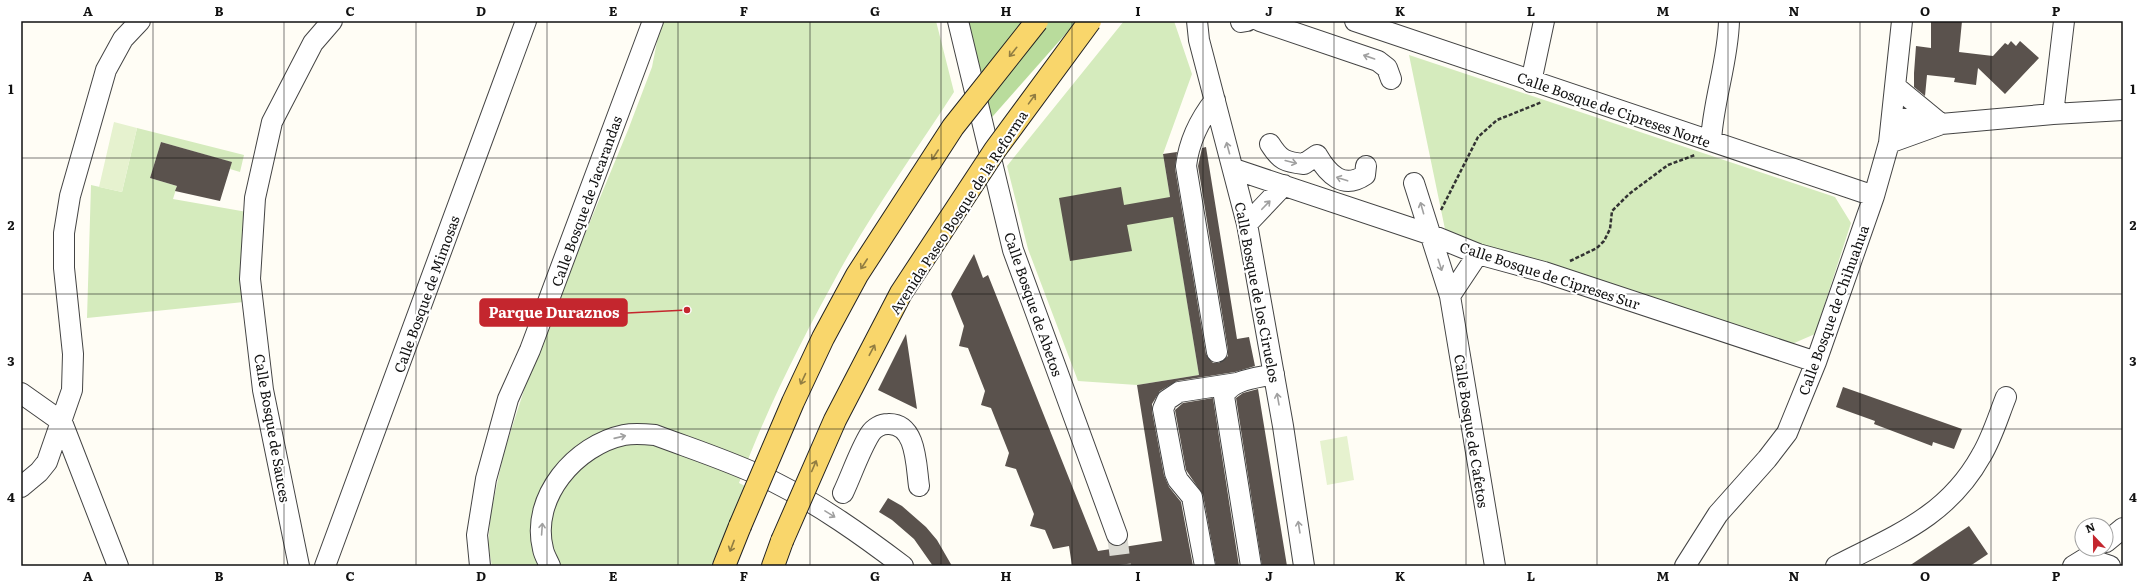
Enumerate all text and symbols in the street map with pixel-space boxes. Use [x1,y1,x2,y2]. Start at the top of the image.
text: A [83,1,93,20]
text: B [215,1,224,20]
text: C [345,1,355,20]
text: D [476,1,486,20]
text: E [609,1,618,20]
text: F [740,1,748,20]
text: G [870,1,880,20]
text: H [1001,1,1012,20]
text: I [1135,1,1141,20]
text: J [1265,1,1273,20]
text: K [1395,1,1406,20]
text: L [1527,1,1535,20]
text: M [1657,1,1670,20]
text: N [1789,1,1800,20]
text: O [1920,1,1930,20]
text: P [2052,1,2061,20]
one-way arrow [1009,46,1017,57]
one-way arrow [1363,53,1375,61]
street label: Calle Bosque de Cipreses Norte [1515,66,1713,152]
text: 1 [8,79,14,98]
text: 1 [2130,79,2136,98]
one-way arrow [1028,94,1036,105]
street label: Avenida Paseo Bosque de la Reforma [884,106,1032,318]
street label: Calle Bosque de Jacarandas [546,113,626,289]
one-way arrow [1224,142,1232,155]
one-way arrow [930,149,938,161]
one-way arrow [1284,159,1297,166]
one-way arrow [1335,175,1348,182]
street label: Calle Bosque de los Ciruelos [1231,200,1285,384]
one-way arrow [1261,200,1271,210]
one-way arrow [1418,202,1425,215]
street label: Calle Bosque de Mimosas [388,213,464,375]
text: 2 [8,215,15,234]
text: 2 [2130,215,2137,234]
street label: Calle Bosque de Chihuahua [1793,222,1873,398]
street label: Calle Bosque de Abetos [1000,229,1068,379]
street label: Calle Bosque de Cipreses Sur [1457,236,1643,314]
one-way arrow [860,258,868,269]
one-way arrow [1437,258,1444,271]
callout: Parque Duraznos [480,299,627,326]
text: Parque Duraznos [489,300,620,323]
one-way arrow [868,344,876,356]
text: 3 [7,351,15,370]
text: 3 [2129,351,2137,370]
street label: Calle Bosque de Sauces [250,352,296,504]
street label: Calle Bosque de Cafetos [1450,353,1494,509]
one-way arrow [799,373,806,385]
one-way arrow [1274,393,1282,406]
one-way arrow [614,432,627,440]
one-way arrow [811,461,818,473]
text: 4 [7,487,15,506]
text: 4 [2129,487,2137,506]
one-way arrow [824,511,836,519]
north arrow [2074,517,2114,557]
text: N [2083,518,2097,536]
one-way arrow [1295,521,1303,534]
one-way arrow [538,523,545,536]
one-way arrow [728,539,736,551]
text: A [83,566,93,585]
text: B [215,566,224,585]
text: C [345,566,355,585]
text: D [476,566,486,585]
text: E [609,566,618,585]
text: F [740,566,748,585]
text: G [870,566,880,585]
text: H [1001,566,1012,585]
text: I [1135,566,1141,585]
text: J [1265,566,1273,585]
text: K [1395,566,1406,585]
text: L [1527,566,1535,585]
text: M [1657,566,1670,585]
text: N [1789,566,1800,585]
text: O [1920,566,1930,585]
text: P [2052,566,2061,585]

